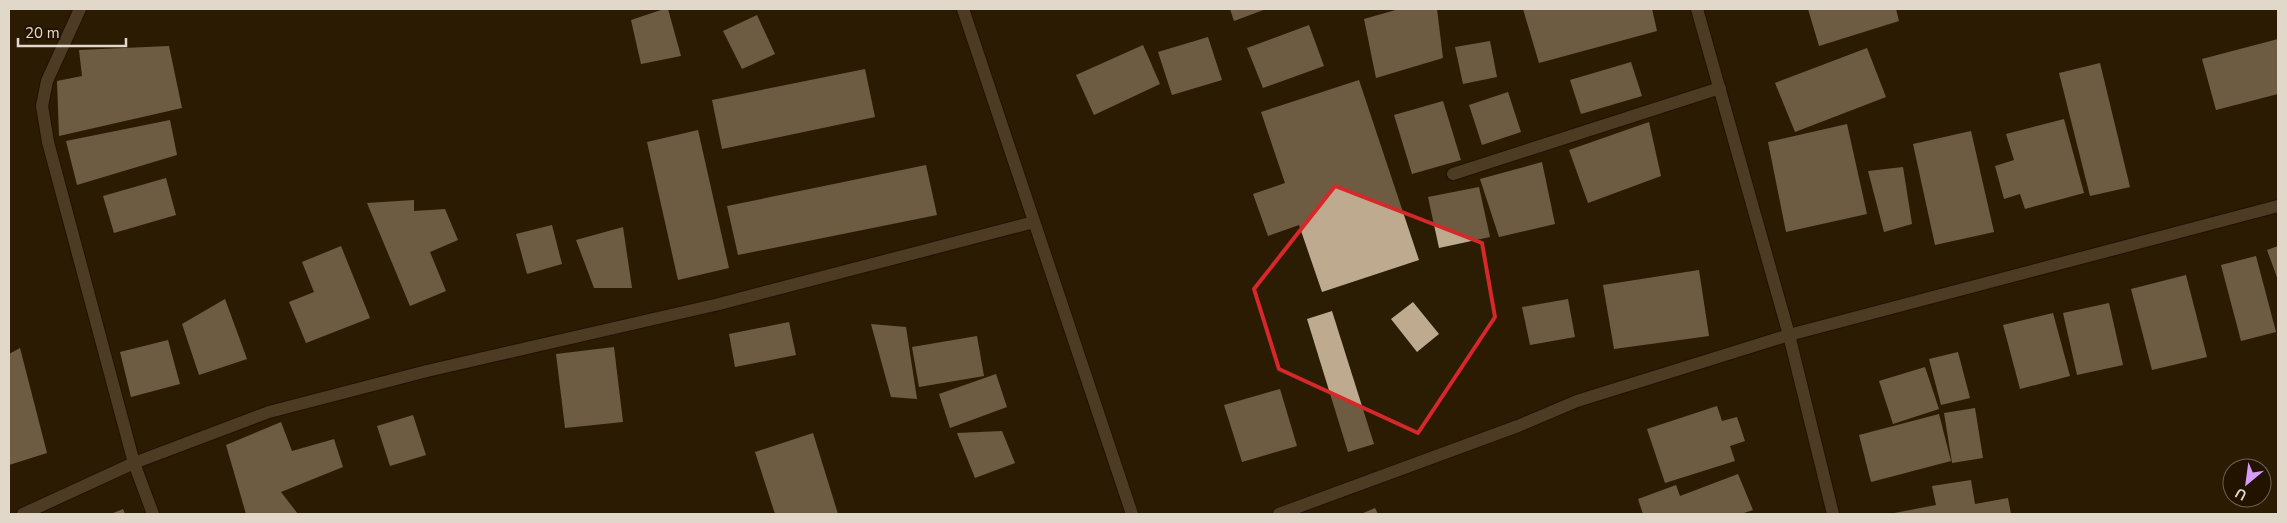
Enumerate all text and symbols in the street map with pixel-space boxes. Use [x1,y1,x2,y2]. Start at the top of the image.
scale bar [18,15,125,47]
text: 20 m [25,23,60,43]
north arrow [2222,458,2272,508]
text: U [2232,483,2250,505]

